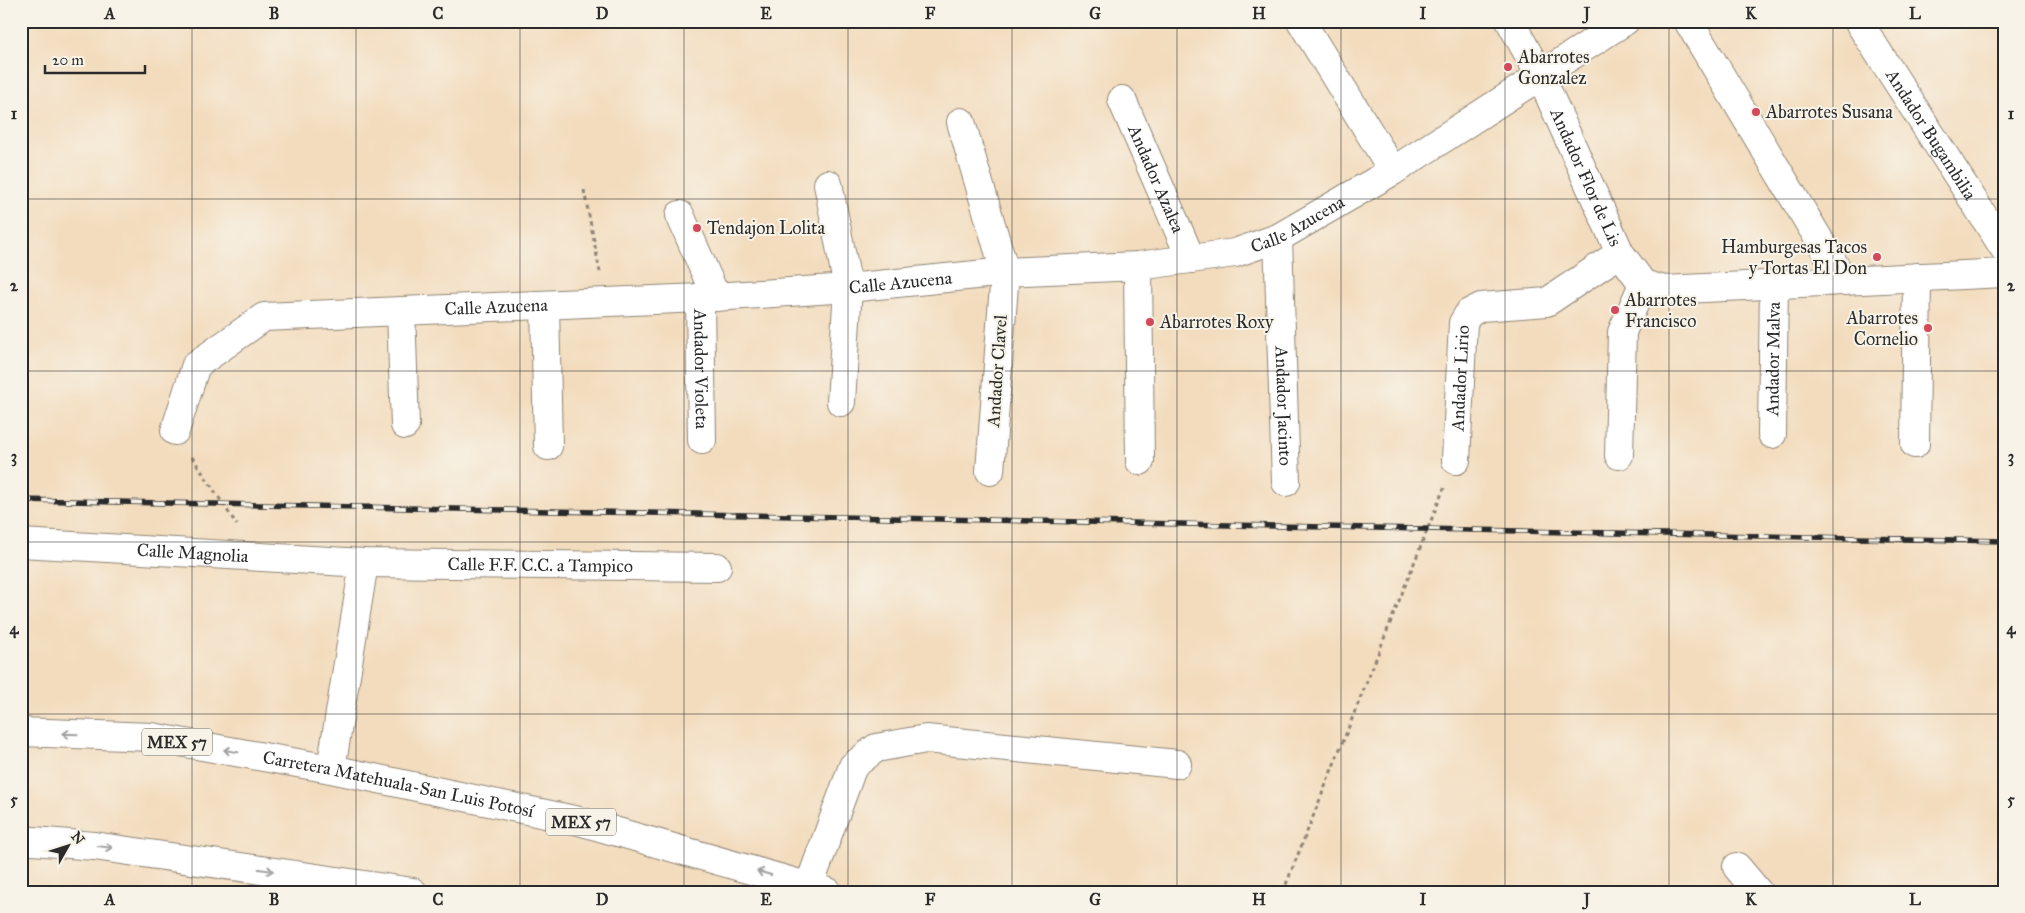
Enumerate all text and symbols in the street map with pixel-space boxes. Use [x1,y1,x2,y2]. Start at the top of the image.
text: A [104,4,116,23]
text: B [269,4,279,23]
text: C [433,4,444,23]
text: D [596,4,609,23]
text: E [760,4,772,23]
text: F [925,4,936,23]
text: G [1089,4,1101,23]
text: H [1252,4,1266,23]
text: I [1420,4,1427,23]
text: J [1582,4,1591,24]
text: K [1745,4,1757,23]
text: L [1909,4,1921,23]
scale bar [45,42,145,74]
place label: Abarrotes Gonzalez [1517,46,1590,89]
text: 20 m [52,51,84,69]
marker: Abarrotes Gonzalez [1502,61,1514,73]
street label: Andador Bugambilia [1880,64,1981,204]
place label: Abarrotes Susana [1765,101,1893,123]
text: 1 [11,104,18,123]
street label: Andador Flor de Lis [1545,104,1627,250]
text: 1 [2008,104,2015,123]
marker: Abarrotes Susana [1750,106,1762,118]
street label: Andador Azalea [1123,121,1189,237]
street label: Calle Azucena [1248,190,1349,258]
place label: Tendajon Lolita [707,217,825,239]
marker: Tendajon Lolita [691,222,703,234]
place label: Hamburgesas Tacos y Tortas El Don [1721,236,1867,279]
marker: Hamburgesas Tacos y Tortas El Don [1871,251,1883,263]
street label: Calle Azucena [848,266,953,299]
text: 2 [10,276,19,295]
text: 2 [2007,276,2016,295]
place label: Abarrotes Francisco [1624,289,1697,332]
street label: Calle Azucena [444,294,549,320]
street label: Andador Malva [1761,301,1785,417]
marker: Abarrotes Francisco [1609,304,1621,316]
place label: Abarrotes Cornelio [1845,307,1918,350]
street label: Andador Violeta [689,308,713,430]
place label: Abarrotes Roxy [1159,311,1274,333]
street label: Andador Clavel [982,314,1012,429]
marker: Abarrotes Roxy [1144,316,1156,328]
marker: Abarrotes Cornelio [1922,322,1934,334]
street label: Andador Lirio [1446,324,1474,433]
street label: Andador Jacinto [1271,345,1296,466]
text: 3 [11,447,17,467]
text: 3 [2008,447,2014,467]
street label: Calle Magnolia [136,539,250,567]
street label: Calle F.F. C.C. a Tampico [448,553,633,577]
text: 4 [10,619,20,639]
text: 4 [2007,619,2017,639]
one-way arrow [62,729,78,739]
road number: MEX 57 [142,729,212,756]
one-way arrow [223,746,239,756]
street label: Carretera Matehuala-San Luis Potosí [261,746,537,822]
text: 5 [10,790,18,809]
text: 5 [2007,790,2015,809]
road number: MEX 57 [546,809,616,836]
north arrow [42,820,92,870]
text: N [67,828,88,848]
one-way arrow [96,842,112,852]
one-way arrow [257,866,273,876]
one-way arrow [756,868,772,878]
text: A [104,890,116,909]
text: B [269,890,279,909]
text: C [433,890,444,909]
text: D [596,890,609,909]
text: E [760,890,772,909]
text: F [925,890,936,909]
text: G [1089,890,1101,909]
text: H [1252,890,1266,909]
text: I [1420,890,1427,909]
text: J [1582,890,1591,910]
text: K [1745,890,1757,909]
text: L [1909,890,1921,909]

